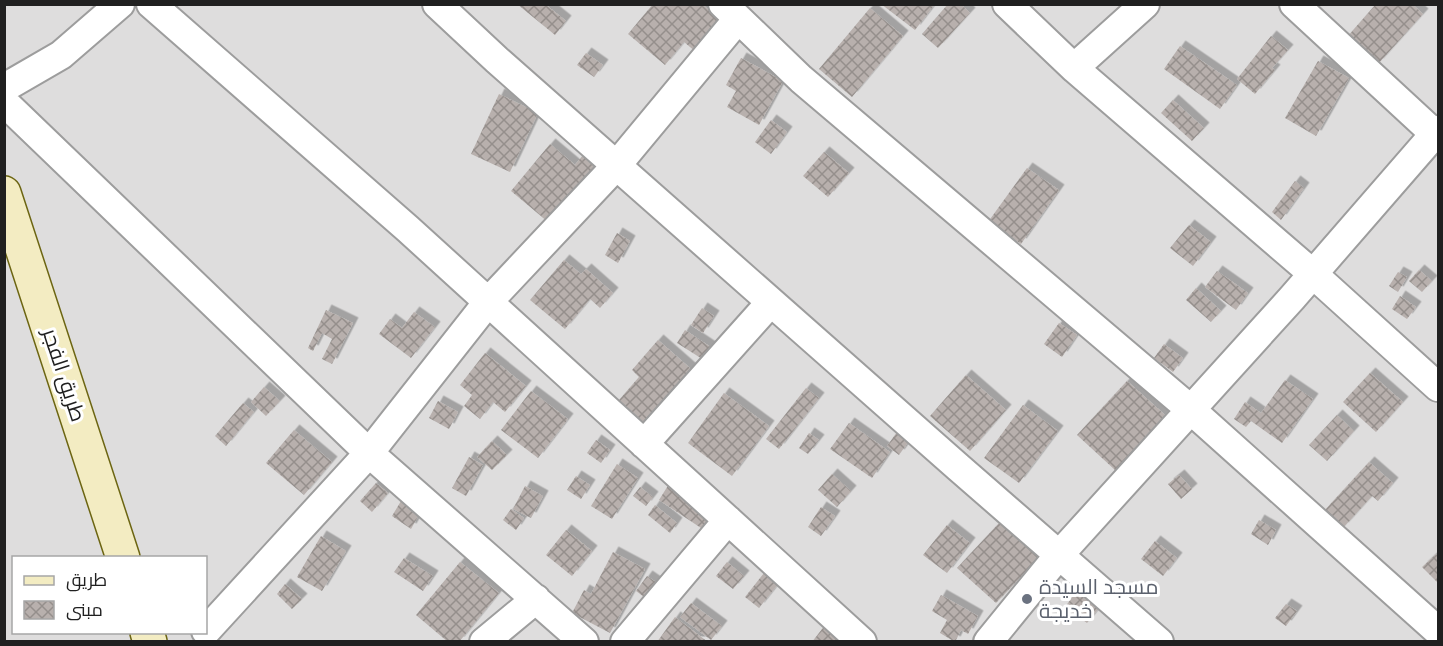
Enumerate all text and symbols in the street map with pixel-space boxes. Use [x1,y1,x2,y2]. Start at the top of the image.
street label: طريق الفجر [36,324,90,425]
legend [12,556,207,634]
text: طريق [66,569,107,592]
place label: مسجد السيدة خديجة [1039,575,1158,623]
marker: مسجد السيدة خديجة [1020,592,1034,606]
text: مبنى [66,599,103,621]

